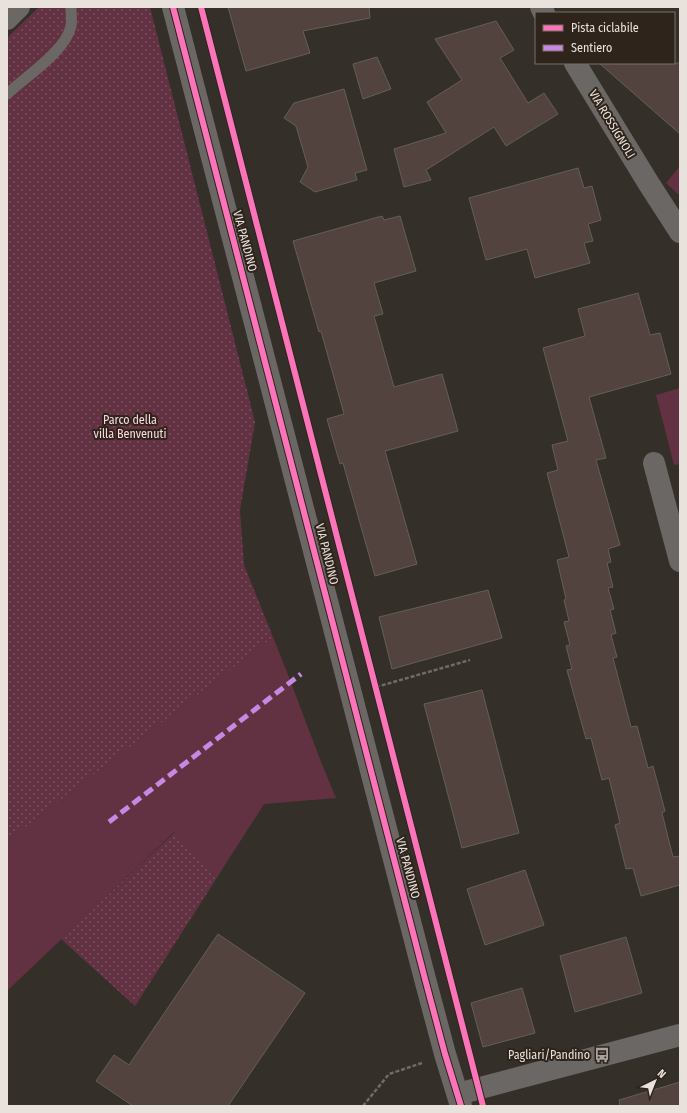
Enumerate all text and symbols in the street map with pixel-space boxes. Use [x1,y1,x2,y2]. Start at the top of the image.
legend [535,12,675,64]
text: Pista ciclabile [571,21,639,35]
text: Sentiero [571,41,612,55]
street label: VIA ROSSIGNOLI [586,87,638,161]
street label: VIA PANDINO [230,209,260,273]
park label: Parco della villa Benvenuti [94,413,166,441]
street label: VIA PANDINO [313,522,341,586]
street label: VIA PANDINO [393,836,423,900]
bus stop icon: Pagliari/Pandino [593,1046,611,1064]
place label: Pagliari/Pandino [508,1048,590,1062]
north arrow [635,1061,675,1101]
text: N [655,1067,668,1081]

